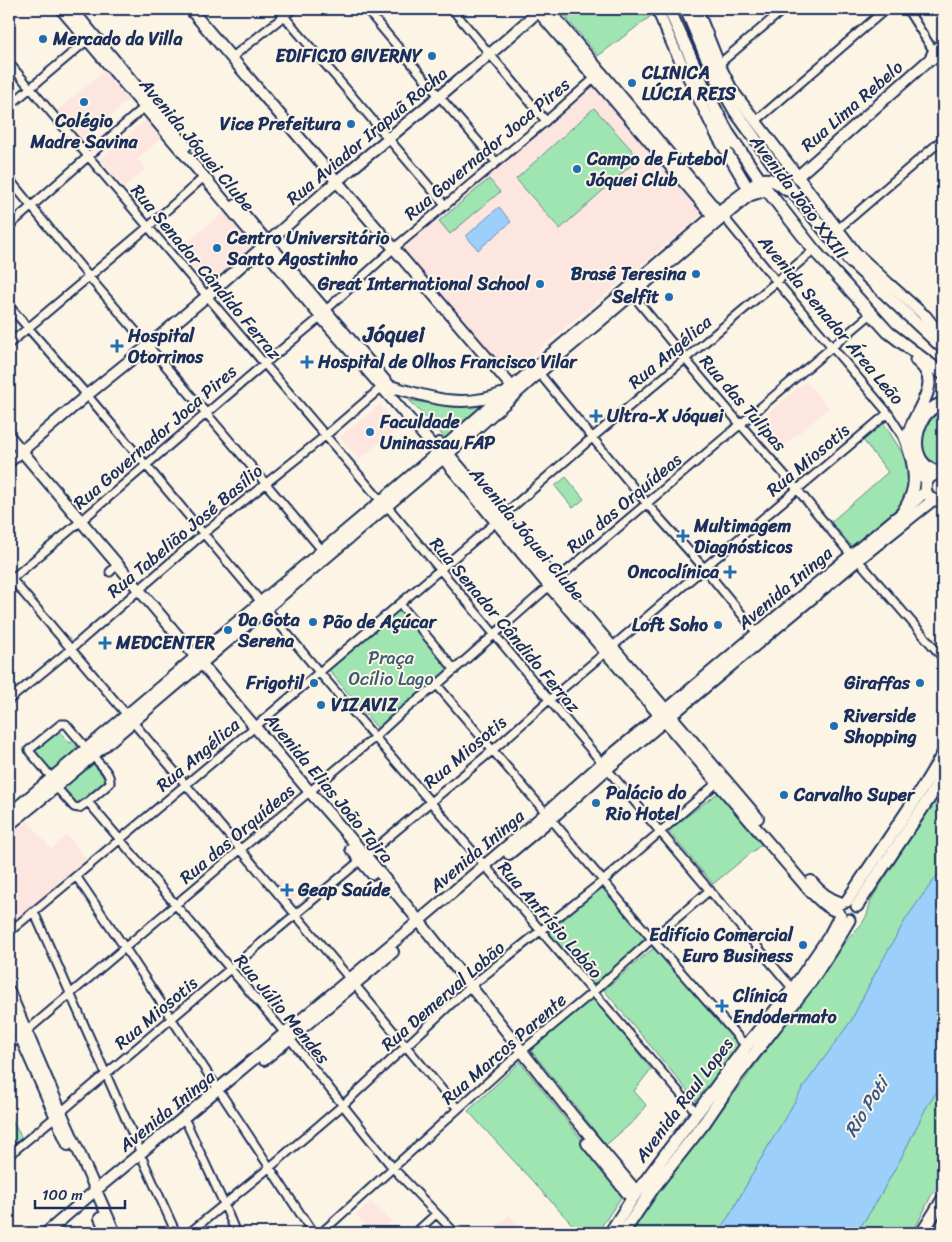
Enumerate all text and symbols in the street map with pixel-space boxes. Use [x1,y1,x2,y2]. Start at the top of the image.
place label: Mercado da Villa [52,23,183,55]
marker: Mercado da Villa [37,33,49,45]
place label: EDIFICIO GIVERNY [275,40,423,72]
marker: EDIFICIO GIVERNY [426,50,438,62]
street label: Rua Lima Rebelo [793,52,911,160]
place label: CLINICA LÚCIA REIS [641,57,737,110]
street label: Rua Aviador Irapuã Rocha [279,58,455,214]
street label: Rua Governador Joca Pires [397,69,578,229]
street label: Avenida Jóquei Clube [130,70,263,219]
marker: CLINICA LÚCIA REIS [626,77,638,89]
marker: Colégio Madre Savina [78,96,90,108]
place label: Colégio Madre Savina [30,105,138,158]
place label: Vice Prefeitura [220,108,341,140]
marker: Vice Prefeitura [345,118,357,130]
street label: Avenida João XXIII [741,127,857,267]
place label: Campo de Futebol Jóquei Club [586,143,728,196]
marker: Campo de Futebol Jóquei Club [571,163,583,175]
street label: Rua Senador Cândido Ferraz [122,177,290,368]
place label: Centro Universitário Santo Agostinho [226,222,390,275]
street label: Avenida Senador Área Leão [749,227,912,412]
marker: Centro Universitário Santo Agostinho [211,242,223,254]
place label: Brasê Teresina [571,258,687,290]
place label: Great International School [317,268,531,300]
marker: Brasê Teresina [690,268,702,280]
marker: Great International School [534,278,546,290]
place label: Selfit [611,281,659,313]
marker: Selfit [663,291,675,303]
street label: Rua Angélica [621,306,720,397]
district label: Jóquei [361,315,426,354]
place label: Hospital Otorrinos [127,320,204,373]
marker: Hospital Otorrinos [110,339,124,353]
place label: Hospital de Olhos Francisco Vilar [317,346,578,378]
street label: Rua das Tulipas [691,347,795,460]
marker: Hospital de Olhos Francisco Vilar [300,355,314,369]
street label: Rua Governador Joca Pires [65,356,245,518]
place label: Ultra-X Jóquei [607,400,724,432]
place label: Faculdade Uninassau FAP [379,406,496,459]
marker: Ultra-X Jóquei [589,409,603,423]
street label: Rua Miosotis [759,415,858,505]
marker: Faculdade Uninassau FAP [364,426,376,438]
street label: Rua das Orquídeas [559,444,690,561]
street label: Rua Tabelião José Basílio [100,456,270,606]
street label: Avenida Jóquei Clube [460,459,593,608]
place label: Multimagem Diagnósticos [693,510,793,563]
marker: Multimagem Diagnósticos [676,529,690,543]
street label: Rua Senador Cândido Ferraz [421,530,589,721]
street label: Avenida Ininga [729,538,841,638]
place label: Oncoclínica [628,556,720,588]
marker: Oncoclínica [723,565,737,579]
place label: Da Gota Serena [237,604,301,657]
place label: Pão de Açúcar [323,606,438,638]
place label: Loft Soho [632,609,708,641]
marker: Pão de Açúcar [307,616,319,628]
marker: Loft Soho [712,619,724,631]
marker: Da Gota Serena [222,624,234,636]
place label: MEDCENTER [115,627,215,659]
marker: MEDCENTER [98,636,112,650]
park label: Praça Ocílio Lago [348,642,434,695]
place label: Frigotil [245,667,305,699]
place label: Giraffas [843,667,911,699]
marker: Frigotil [308,677,320,689]
marker: Giraffas [914,677,926,689]
place label: VIZAVIZ [331,689,399,721]
marker: VIZAVIZ [315,699,327,711]
place label: Riverside Shopping [843,700,917,753]
street label: Avenida Elias João Tajra [255,705,402,871]
street label: Rua Miosotis [416,707,515,797]
street label: Rua Angélica [149,709,248,800]
marker: Riverside Shopping [828,720,840,732]
street label: Rua das Orquídeas [172,775,303,892]
place label: Palácio do Rio Hotel [605,777,687,830]
place label: Carvalho Super [793,779,916,811]
marker: Carvalho Super [778,789,790,801]
marker: Palácio do Rio Hotel [590,797,602,809]
street label: Avenida Ininga [421,801,533,901]
street label: Rua Anfrísio Lobão [489,854,611,986]
place label: Geap Saúde [297,874,391,906]
marker: Geap Saúde [280,883,294,897]
place label: Edifício Comercial Euro Business [649,919,794,972]
street label: Rua Demerval Lobão [373,933,513,1059]
marker: Edifício Comercial Euro Business [797,939,809,951]
street label: Rua Júlio Mendes [226,947,339,1072]
street label: Rua Miosotis [107,968,206,1058]
place label: Clínica Endodermato [732,980,838,1033]
street label: Rua Marcos Parente [434,985,574,1113]
marker: Clínica Endodermato [715,999,729,1013]
street label: Avenida Raul Lopes [625,1030,742,1170]
street label: Avenida Ininga [111,1061,223,1161]
water label: Rio Poti [835,1067,899,1144]
scale bar [35,1177,125,1209]
text: 100 m [42,1182,83,1208]

